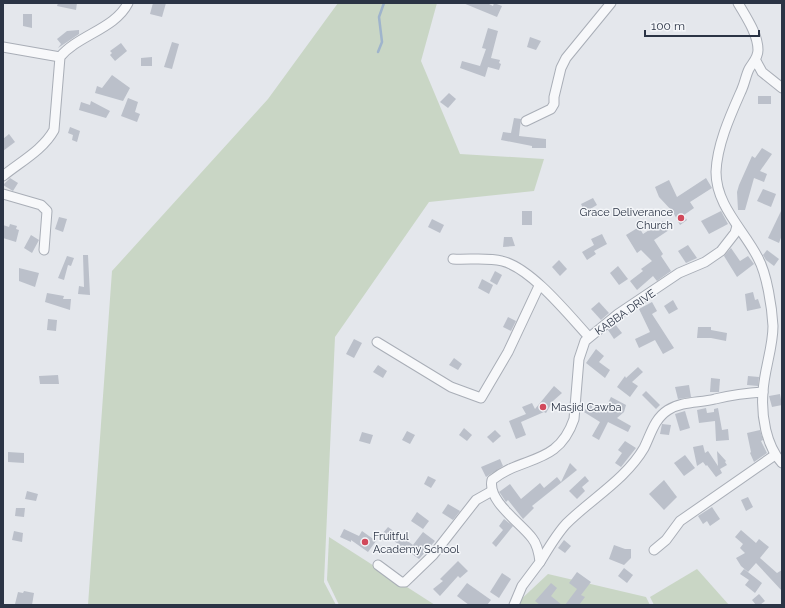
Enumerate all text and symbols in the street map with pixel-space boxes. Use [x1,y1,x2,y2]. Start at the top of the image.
scale bar [645,12,759,38]
text: 100 m [651,19,685,33]
place label: Grace Deliverance Church [580,206,674,232]
marker: Grace Deliverance Church [676,213,686,223]
street label: KABBA DRIVE [593,287,658,338]
place label: Masjid Cawba [551,401,622,414]
marker: Masjid Cawba [538,402,548,412]
place label: Fruitful Academy School [373,530,459,556]
marker: Fruitful Academy School [360,537,370,547]

